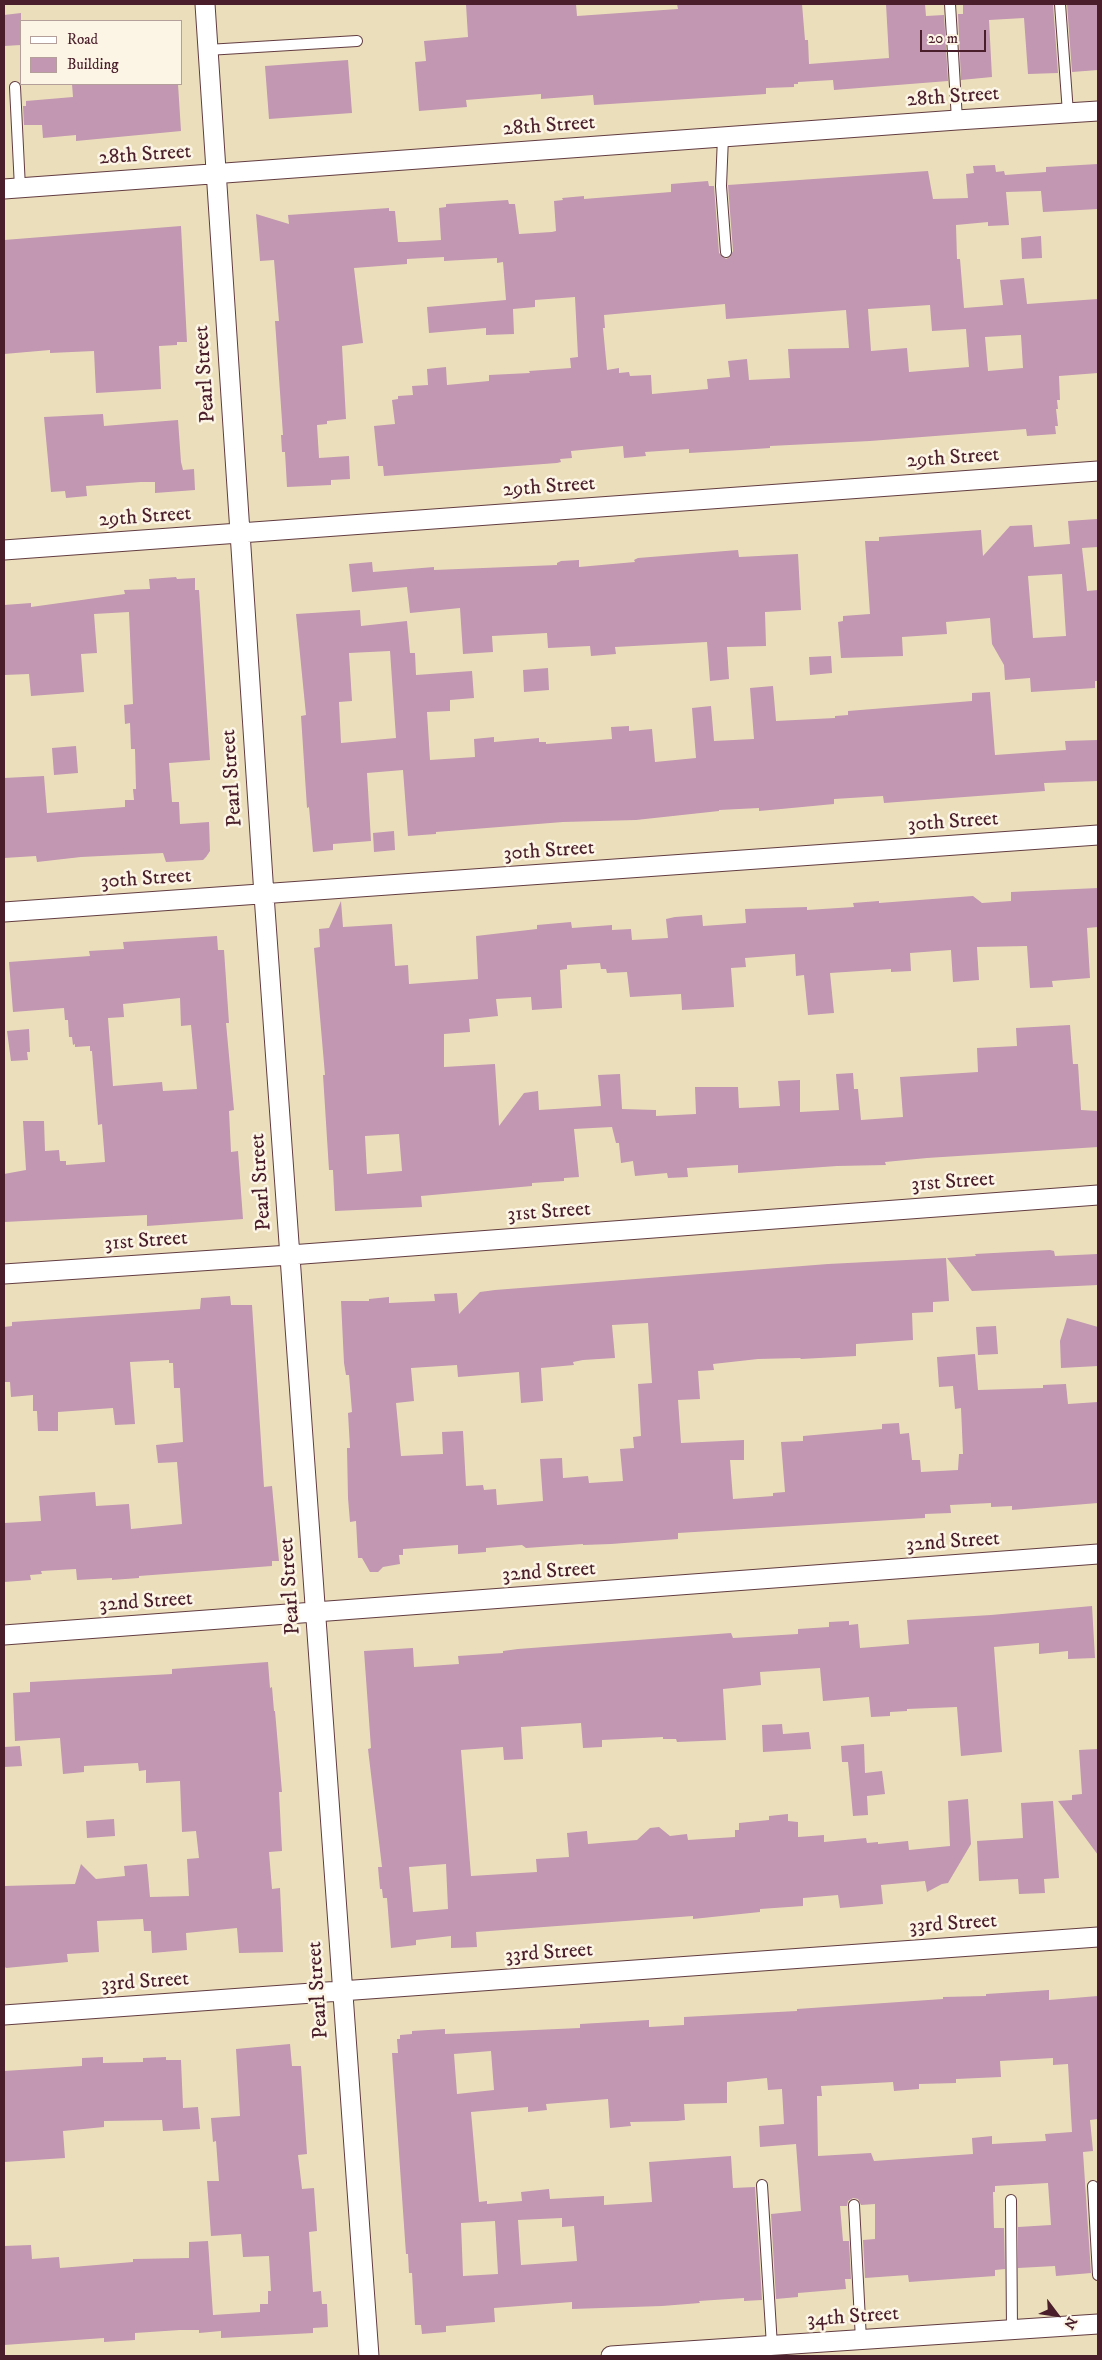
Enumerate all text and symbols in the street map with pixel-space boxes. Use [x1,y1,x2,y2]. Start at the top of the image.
legend [20,20,182,85]
scale bar [922,20,988,52]
text: 20 m [928,29,958,48]
text: Road [67,30,98,49]
text: Building [67,55,119,74]
street label: 28th Street [906,82,1000,114]
street label: 28th Street [502,111,596,143]
street label: 28th Street [98,140,192,172]
street label: Pearl Street [190,324,222,424]
street label: 29th Street [906,443,1000,475]
street label: 29th Street [502,472,596,504]
street label: 29th Street [98,502,192,534]
street label: Pearl Street [217,728,249,828]
street label: 30th Street [907,807,999,839]
street label: 30th Street [503,836,595,868]
street label: 30th Street [100,864,192,896]
street label: Pearl Street [246,1132,278,1232]
street label: 31st Street [910,1168,996,1198]
street label: 31st Street [506,1198,592,1228]
street label: 31st Street [103,1227,189,1257]
street label: 32nd Street [905,1527,1001,1559]
street label: Pearl Street [275,1536,307,1636]
street label: 32nd Street [501,1557,597,1589]
street label: 32nd Street [98,1587,194,1619]
street label: 33rd Street [908,1909,998,1941]
street label: 33rd Street [504,1938,594,1970]
street label: Pearl Street [303,1940,335,2040]
street label: 33rd Street [100,1967,190,1999]
north arrow [1032,2290,1082,2340]
street label: 34th Street [806,2302,900,2334]
text: N [1059,2313,1081,2332]

